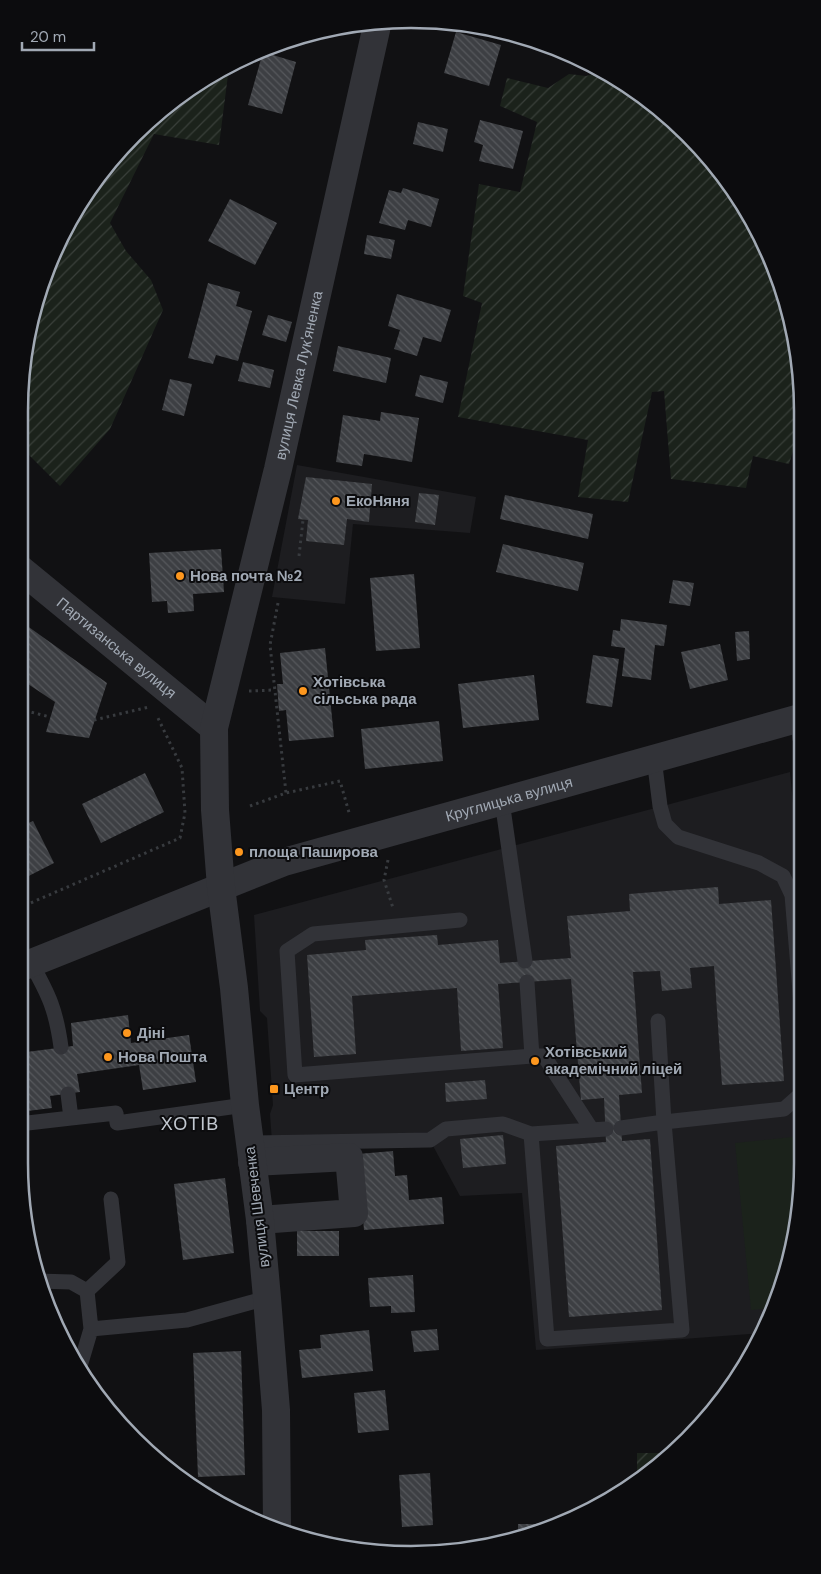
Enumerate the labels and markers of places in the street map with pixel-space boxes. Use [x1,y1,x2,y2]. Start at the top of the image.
place label: ЕкоНяня [346,491,410,511]
marker: ЕкоНяня [330,495,342,507]
place label: Нова почта №2 [190,566,302,586]
marker: Нова почта №2 [174,570,186,582]
place label: Хотівська сільська рада [313,672,417,709]
marker: Хотівська сільська рада [297,685,309,697]
place label: площа Паширова [249,842,378,862]
marker: площа Паширова [233,846,245,858]
place label: Діні [137,1023,165,1043]
marker: Діні [121,1027,133,1039]
place label: Хотівський академічний ліцей [545,1042,682,1079]
place label: Нова Пошта [118,1047,208,1067]
marker: Нова Пошта [102,1051,114,1063]
marker: Хотівський академічний ліцей [529,1055,541,1067]
place label: Центр [284,1079,329,1099]
marker: Центр [268,1083,280,1095]

